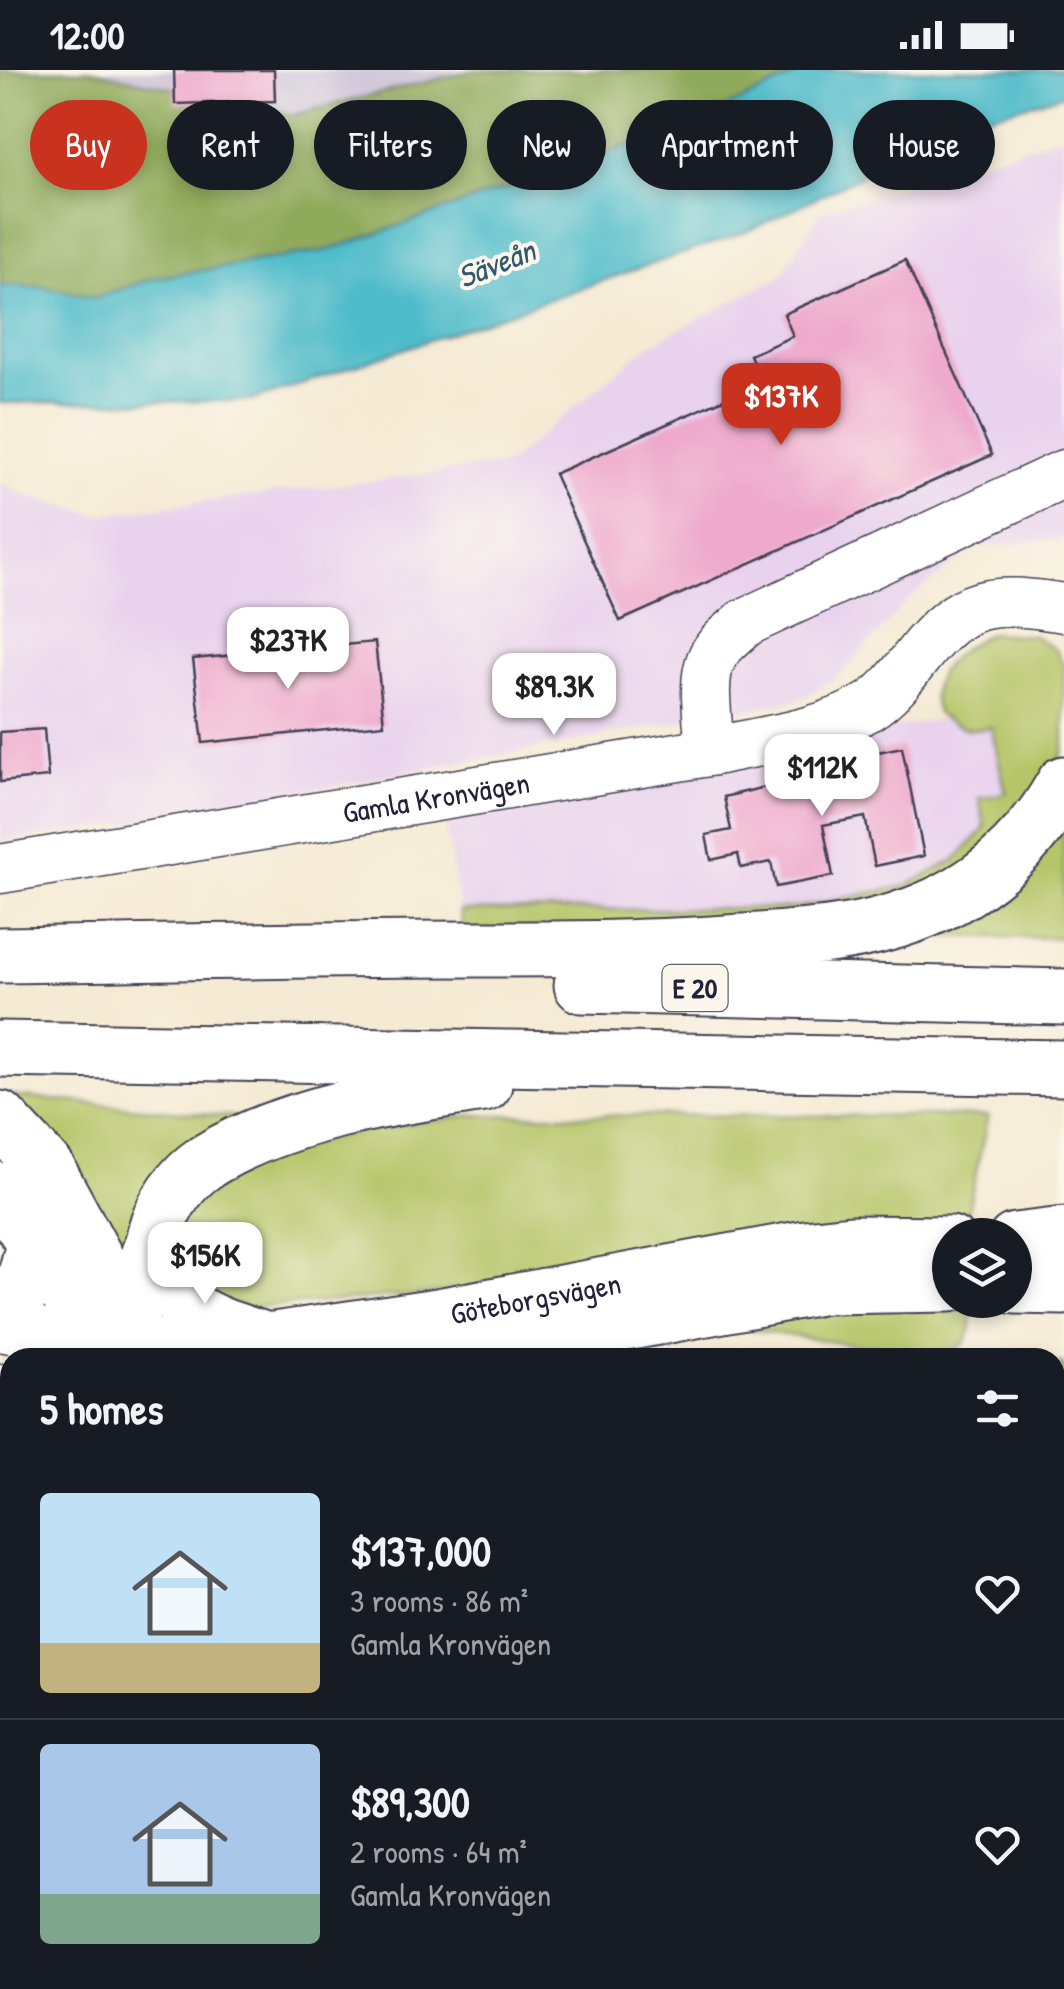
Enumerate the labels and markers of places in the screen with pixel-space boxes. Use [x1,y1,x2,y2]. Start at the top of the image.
pin: $137K [711,363,851,448]
pin: $237K [218,607,358,692]
pin: $89.3K [473,653,635,738]
pin: $112K [752,734,892,819]
pin: $156K [135,1222,275,1307]

